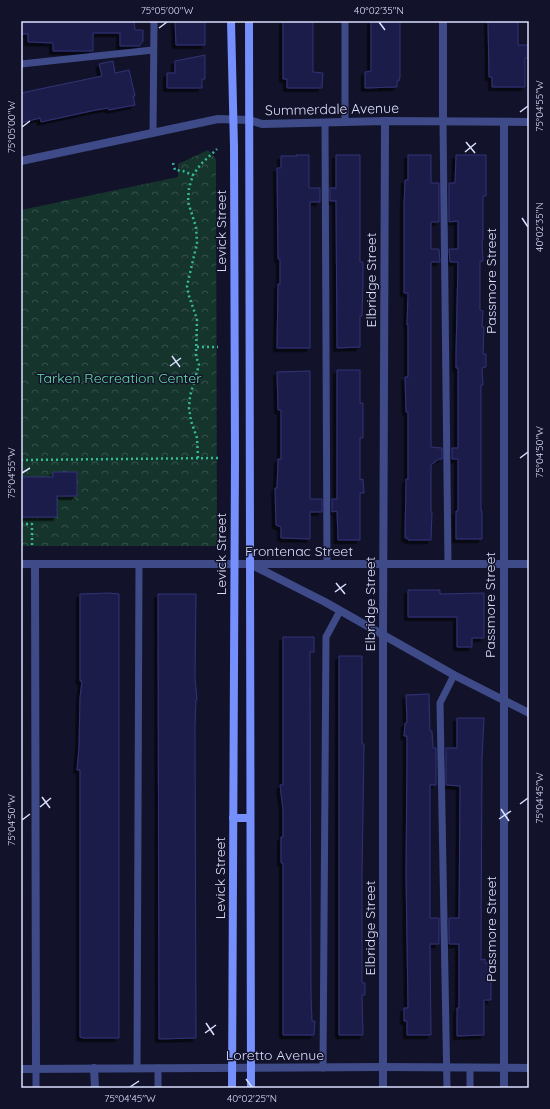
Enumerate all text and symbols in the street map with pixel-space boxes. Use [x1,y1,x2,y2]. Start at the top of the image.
text: 75°05'00"W [141,4,194,17]
text: 40°02'35"N [354,4,404,17]
text: 75°04'55"W [533,80,546,132]
street label: Summerdale Avenue [265,99,399,119]
text: 75°05'00"W [5,100,18,153]
street label: Levick Street [212,189,230,272]
text: 40°02'35"N [533,202,546,252]
street label: Passmore Street [482,228,500,334]
street label: Elbridge Street [362,232,380,327]
park label: Tarken Recreation Center [36,369,202,387]
text: 75°04'50"W [533,426,546,478]
text: 75°04'55"W [5,447,18,499]
street label: Levick Street [212,512,230,595]
street label: Frontenac Street [245,542,353,560]
street label: Passmore Street [481,552,499,658]
street label: Elbridge Street [361,556,379,651]
text: 75°04'45"W [533,772,546,824]
text: 75°04'50"W [5,794,18,846]
street label: Levick Street [211,836,229,919]
street label: Passmore Street [482,876,500,982]
street label: Elbridge Street [361,880,379,975]
street label: Loretto Avenue [226,1046,324,1064]
text: 75°04'45"W [104,1092,156,1105]
text: 40°02'25"N [227,1092,277,1105]

